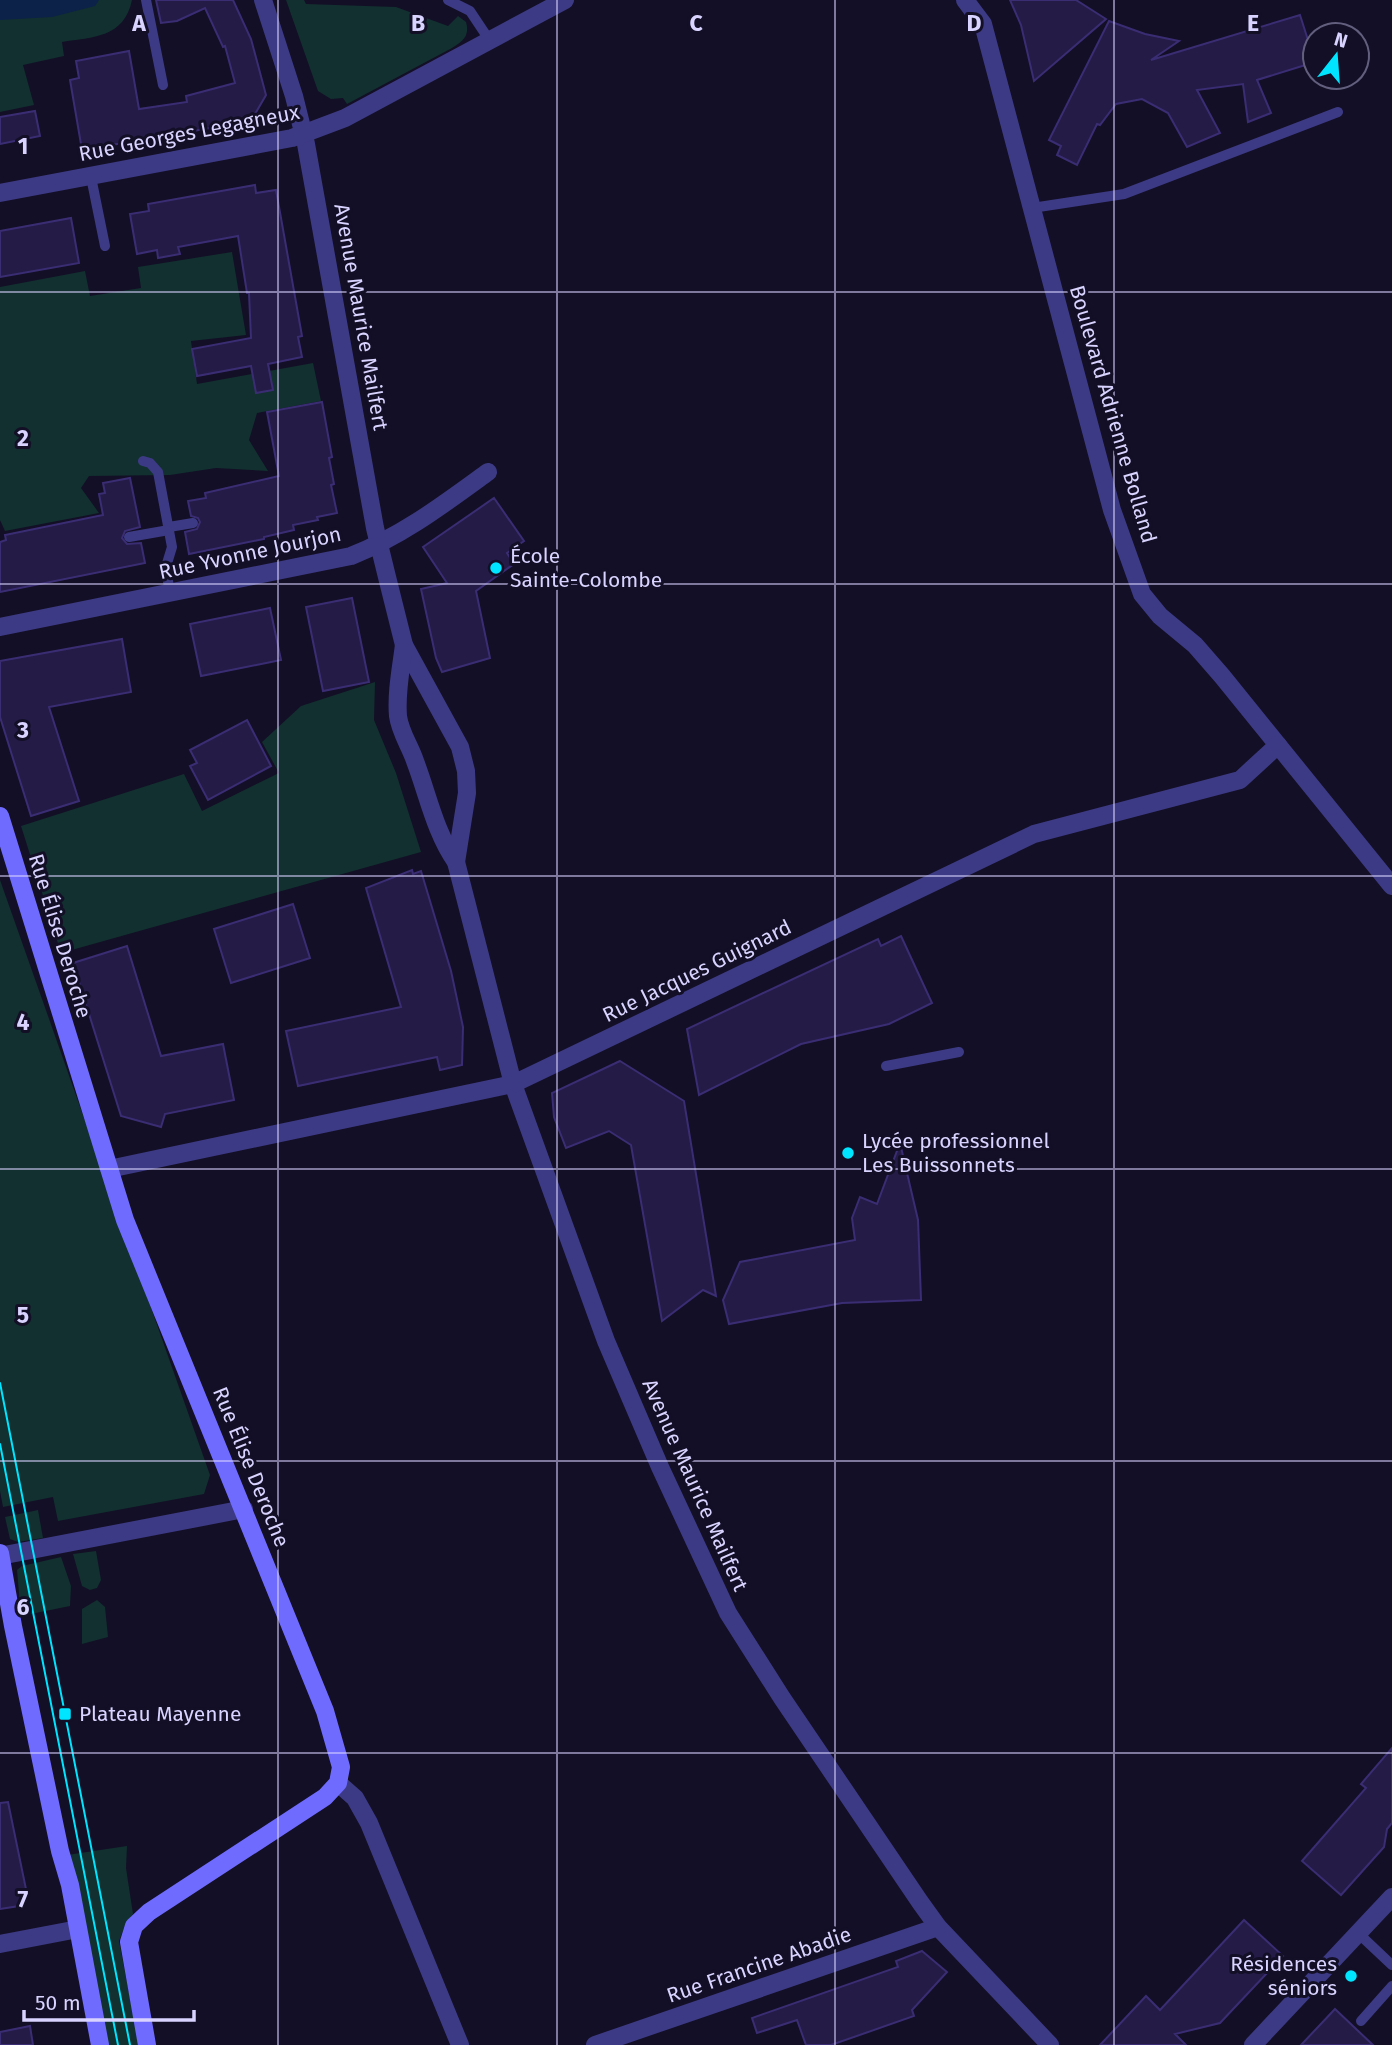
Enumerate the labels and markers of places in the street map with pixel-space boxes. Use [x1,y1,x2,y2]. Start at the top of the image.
place label: École Sainte-Colombe [510,543,662,593]
marker: École Sainte-Colombe [488,560,504,576]
place label: Lycée professionnel Les Buissonnets [862,1128,1050,1178]
marker: Lycée professionnel Les Buissonnets [840,1145,856,1161]
place label: Plateau Mayenne [79,1701,241,1727]
marker: Plateau Mayenne [57,1706,73,1722]
place label: Résidences séniors [1230,1951,1337,2001]
marker: Résidences séniors [1343,1968,1359,1984]

